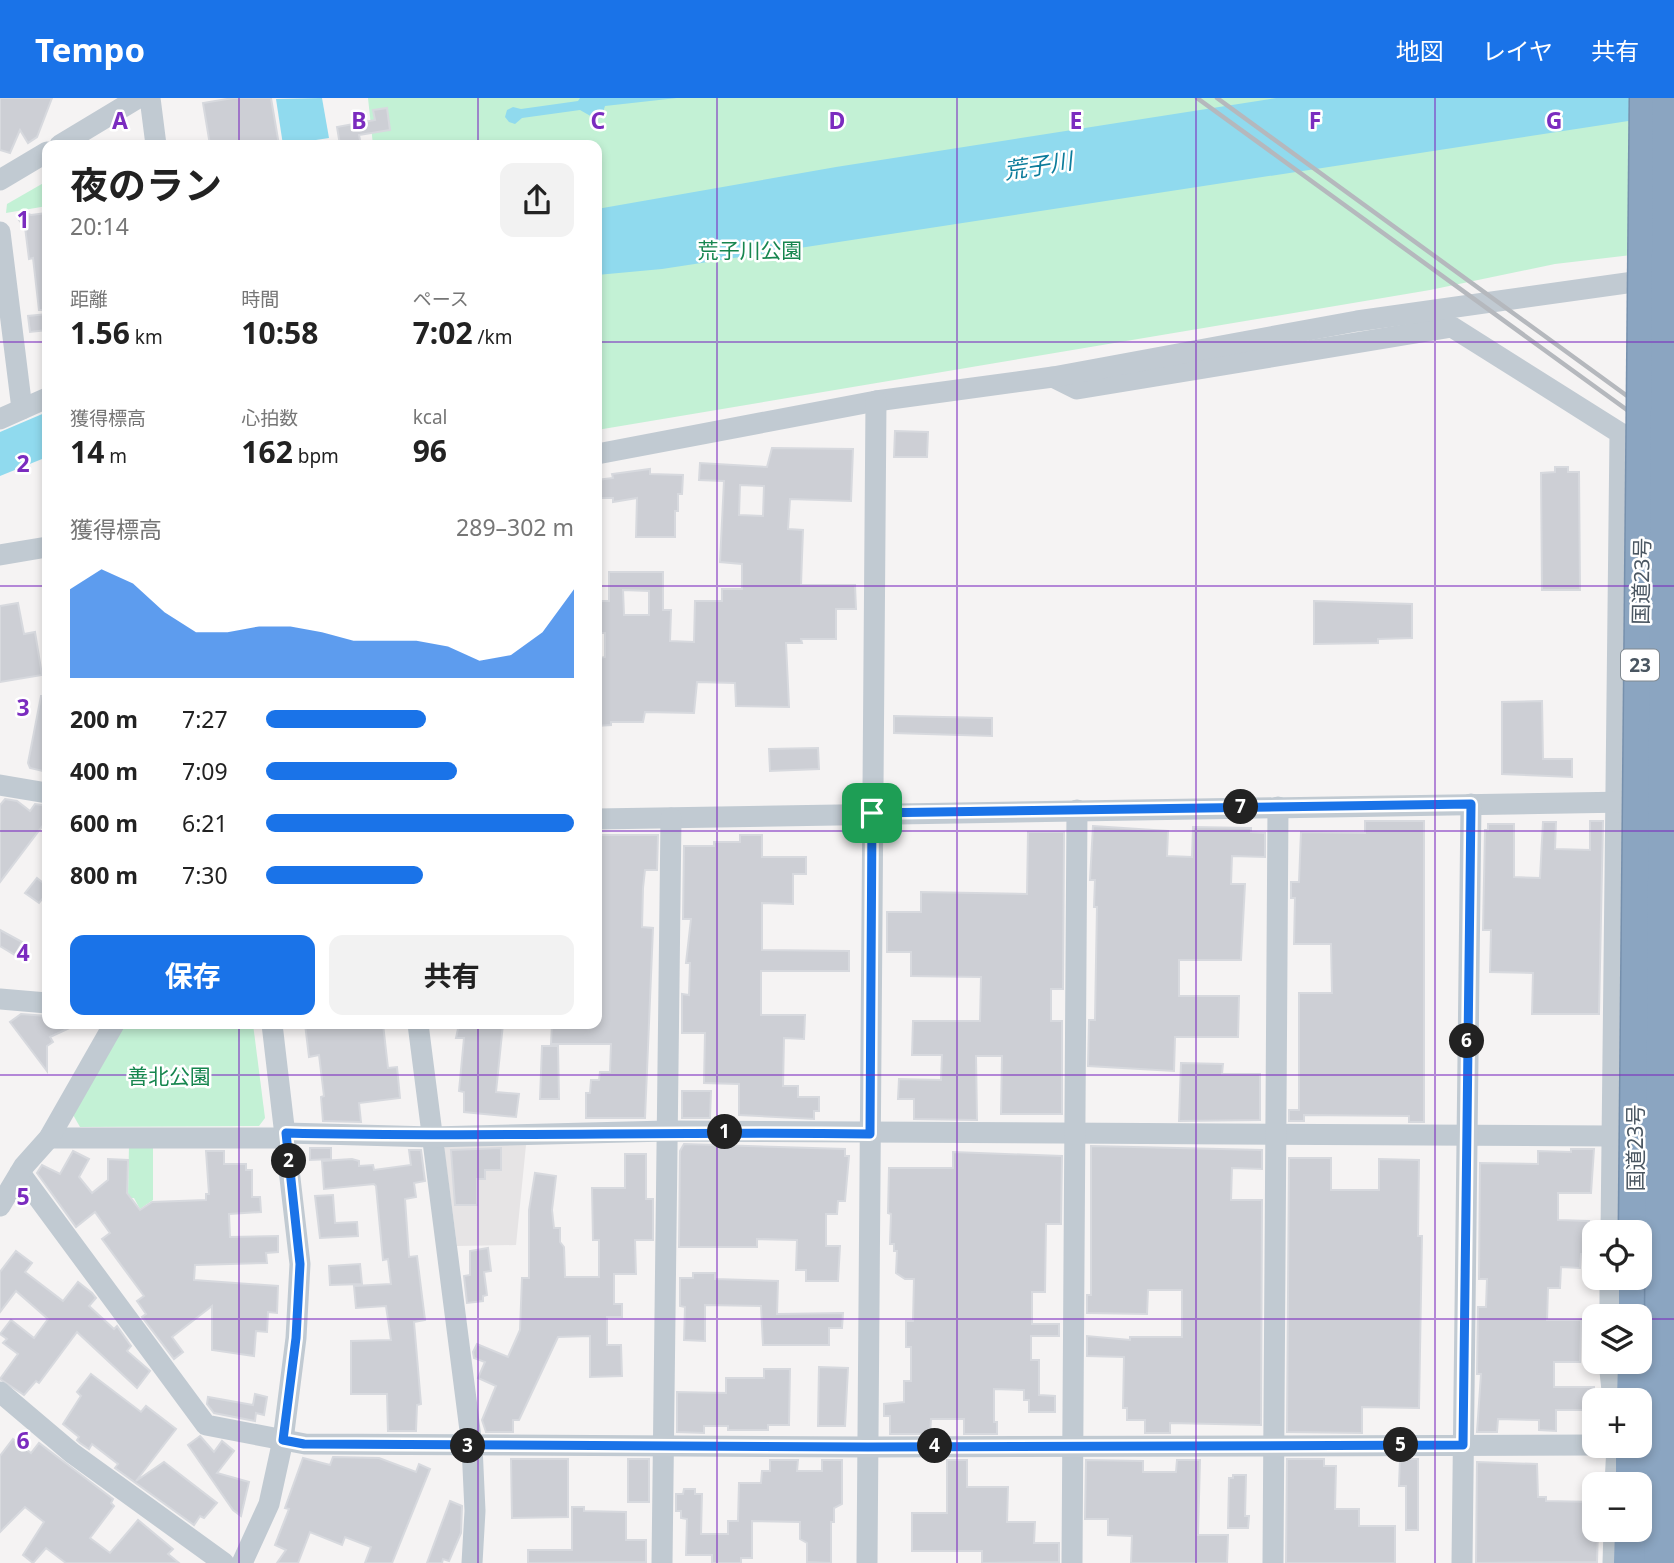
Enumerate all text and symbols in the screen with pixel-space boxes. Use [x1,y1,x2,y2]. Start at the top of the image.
text: Tempo [35,27,145,72]
text: 地図 [1396,34,1444,67]
text: レイヤ [1482,34,1553,67]
text: 共有 [1591,34,1639,67]
text: A [112,104,128,136]
text: B [351,104,367,136]
text: C [591,104,606,136]
text: D [829,104,845,136]
text: E [1070,104,1082,136]
text: F [1309,104,1321,136]
text: G [1546,104,1562,136]
water label: 荒子川 [1001,143,1078,186]
text: 夜のラン [70,158,222,210]
button: share [500,163,574,237]
text: 1 [16,203,30,235]
text: 20:14 [70,210,129,242]
park label: 荒子川公園 [698,236,803,264]
text: 距離 [70,286,108,312]
text: 時間 [241,286,279,312]
text: ペース [413,286,469,312]
text: 1.56 [70,312,130,353]
text: 10:58 [241,312,318,353]
text: 7:02 [413,312,473,353]
text: km [130,324,163,350]
text: /km [473,324,513,350]
text: kcal [413,404,447,430]
text: 獲得標高 [70,405,146,431]
text: 心拍数 [241,405,298,431]
text: 96 [413,430,447,471]
text: 14 [70,431,104,472]
text: 162 [241,431,293,472]
text: m [104,443,127,469]
text: bpm [293,443,339,469]
text: 2 [16,447,30,479]
text: 289–302 m [456,511,574,543]
text: 獲得標高 [70,513,162,545]
street label: 国道23号 [1626,537,1656,625]
road number: 23 [1621,650,1659,680]
text: 3 [16,691,30,723]
text: 200 m [70,703,138,735]
text: 7:27 [182,703,228,735]
text: 400 m [70,755,138,787]
text: 7:09 [182,755,228,787]
pin [842,783,902,843]
pin: 7 [1224,790,1258,824]
text: 7 [1235,793,1246,819]
icon: arrive [853,794,891,832]
text: 600 m [70,807,138,839]
text: 6:21 [182,807,228,839]
text: 800 m [70,859,138,891]
text: 7:30 [182,859,228,891]
button: 保存 [70,935,315,1015]
button: 共有 [329,935,574,1015]
text: 4 [16,936,30,968]
pin: 6 [1450,1024,1484,1058]
text: 6 [1461,1027,1472,1053]
park label: 善北公園 [127,1062,211,1090]
street label: 国道23号 [1621,1104,1649,1192]
pin: 1 [708,1114,742,1150]
text: 1 [719,1118,730,1144]
pin: 2 [272,1144,306,1178]
text: 2 [283,1147,294,1173]
text: 5 [16,1180,30,1212]
map controls [1582,1220,1652,1542]
button: locate [1582,1220,1652,1290]
button: layers [1582,1304,1652,1374]
button: + [1582,1388,1652,1458]
text: 6 [16,1424,30,1456]
pin: 3 [450,1428,486,1464]
pin: 4 [918,1428,953,1464]
pin: 5 [1384,1428,1418,1462]
text: 5 [1395,1431,1406,1457]
text: 3 [462,1432,473,1458]
text: 4 [929,1432,940,1458]
button: − [1582,1472,1652,1542]

